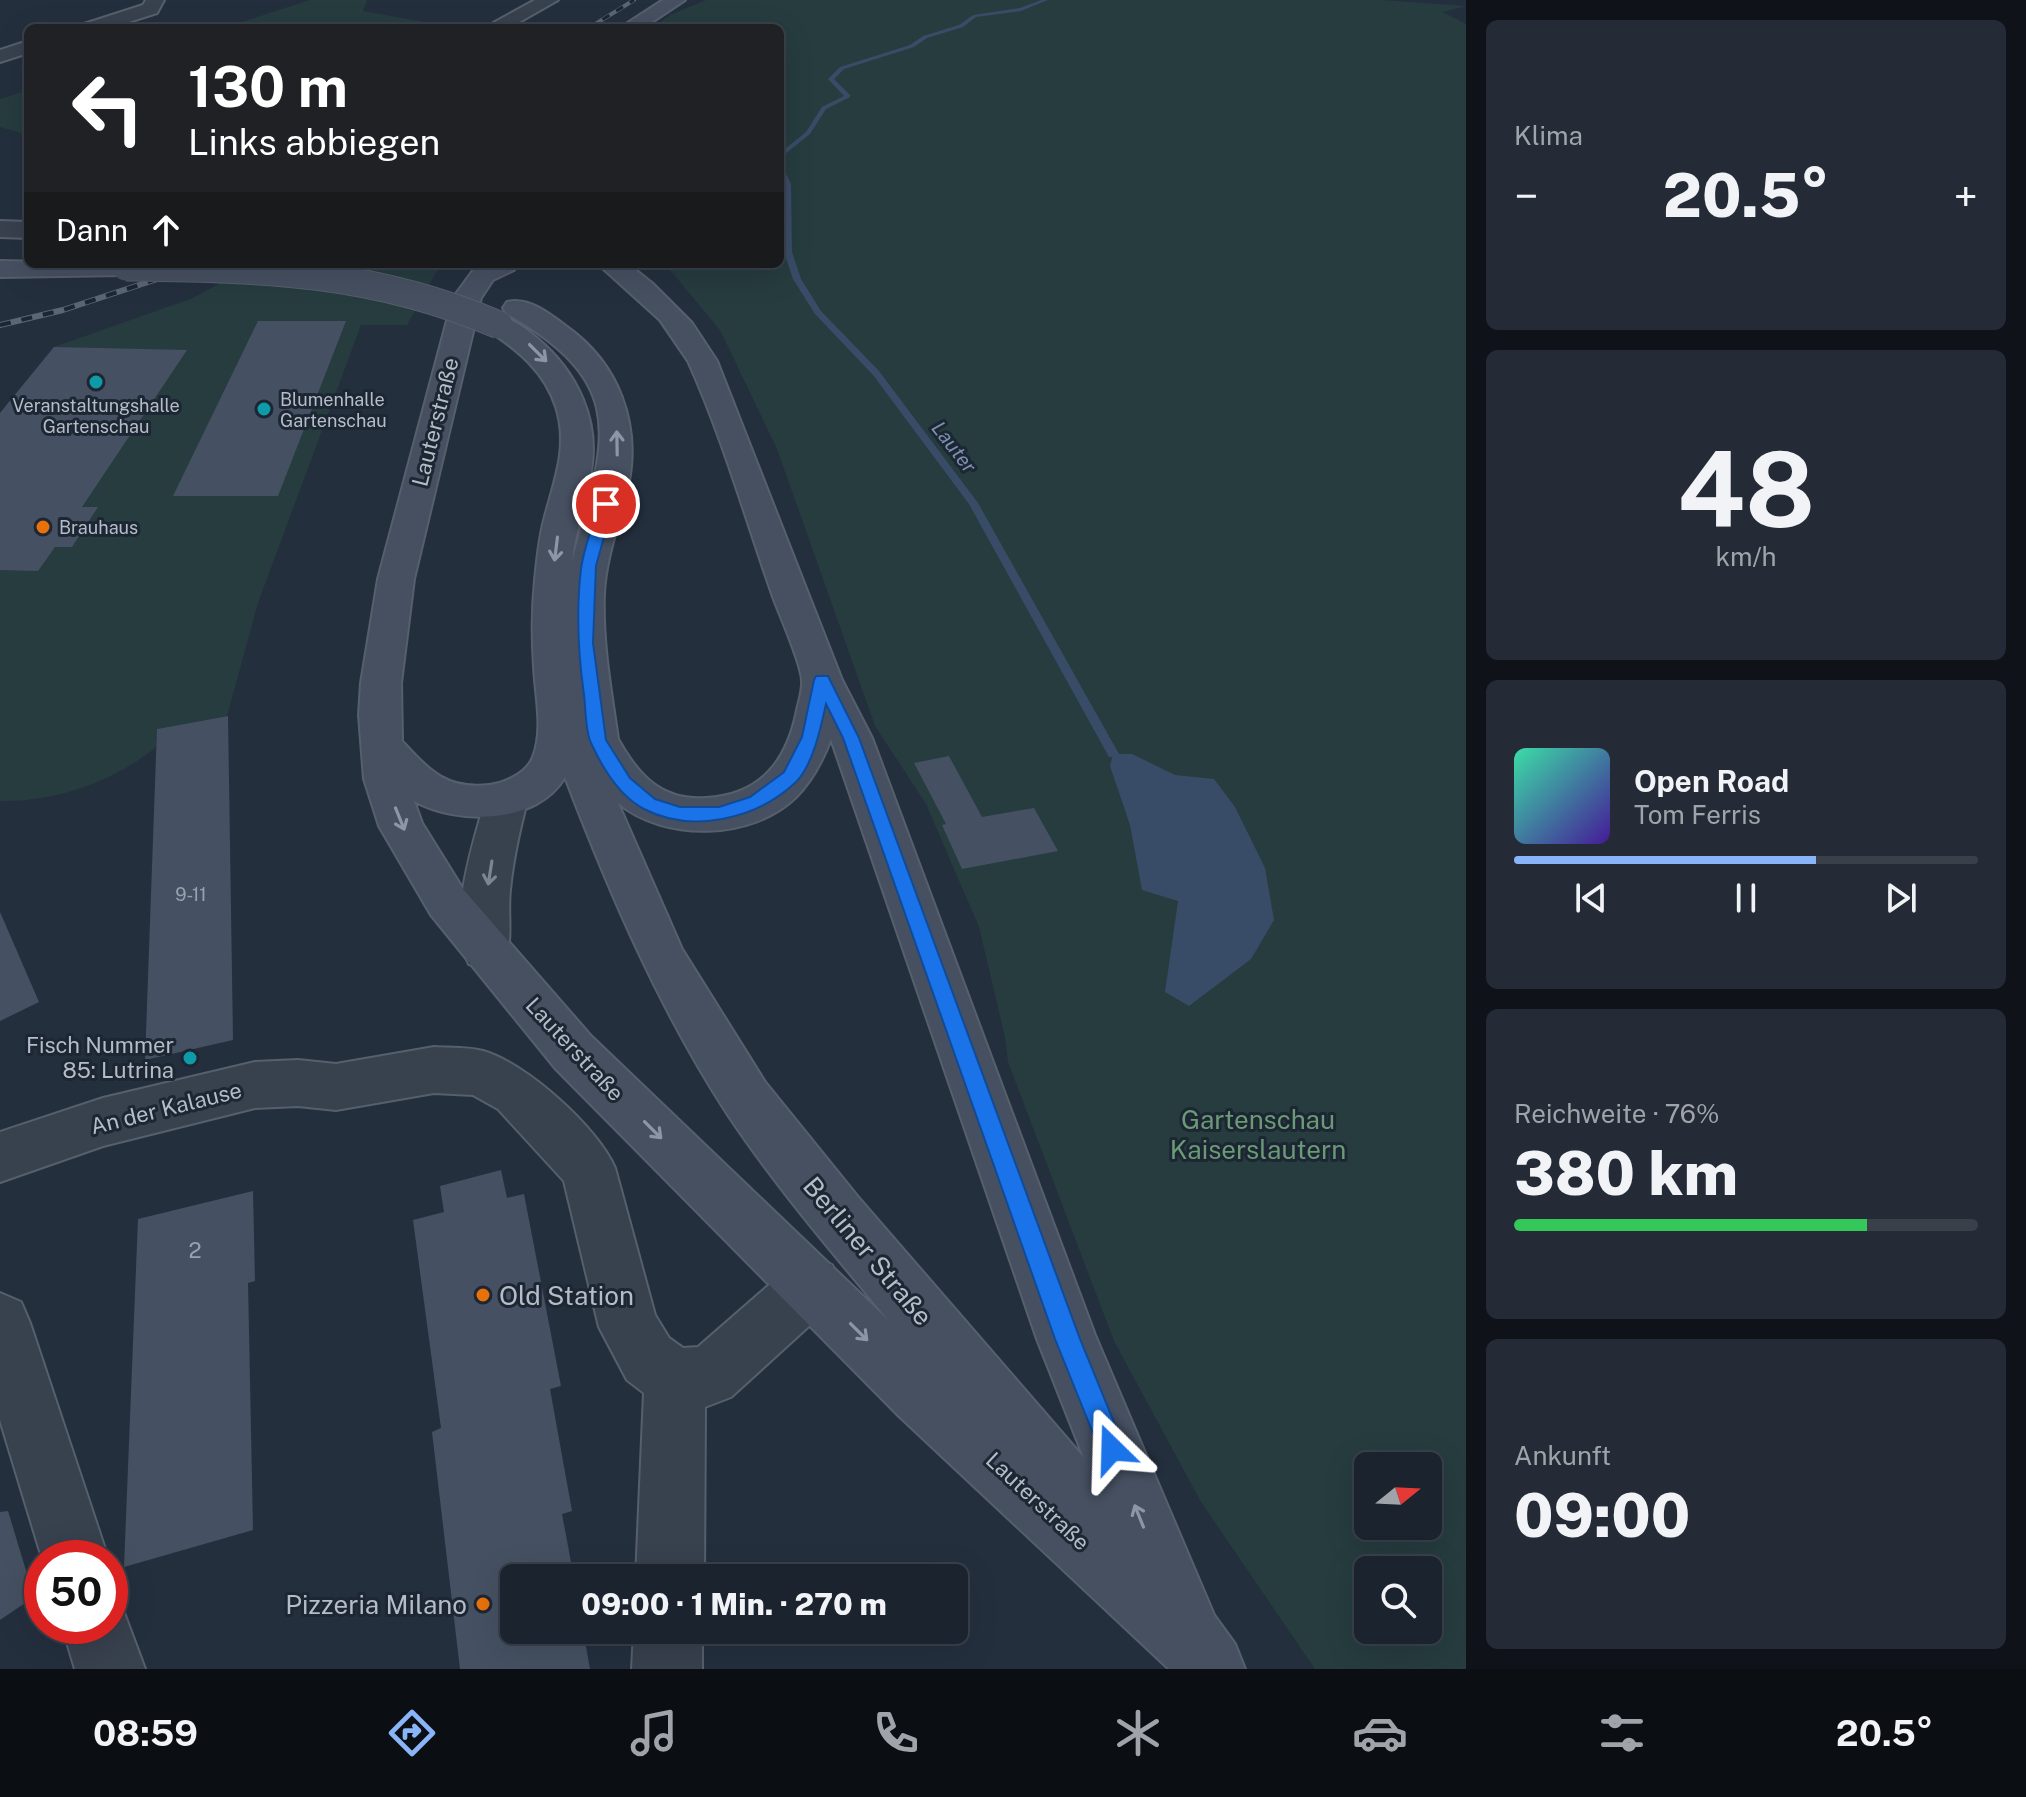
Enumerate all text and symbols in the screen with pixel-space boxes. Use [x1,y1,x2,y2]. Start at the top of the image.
text: 130 m [188,54,348,120]
icon: left [56,56,160,160]
text: Klima [1514,120,1583,151]
text: Links abbiegen [188,121,440,163]
text: 20.5° [1663,160,1829,231]
text: − [1514,170,1538,222]
text: + [1954,170,1978,222]
icon: ahead [144,208,188,252]
text: Dann [56,212,128,248]
one-way arrow [528,343,547,362]
street label: Lauterstraße [406,355,464,489]
marker: Veranstaltungshalle Gartenschau [87,373,105,391]
place label: Blumenhalle Gartenschau [280,389,387,431]
place label: Veranstaltungshalle Gartenschau [12,395,180,437]
marker: Blumenhalle Gartenschau [255,400,273,418]
water label: Lauter [927,417,982,478]
text: 48 [1677,428,1815,550]
one-way arrow [609,430,625,457]
pin [572,470,640,538]
icon: arrive [584,482,628,526]
place label: Brauhaus [59,517,138,538]
marker: Brauhaus [34,518,52,536]
one-way arrow [548,536,563,562]
text: km/h [1715,541,1777,572]
text: Open Road [1634,763,1789,799]
text: Tom Ferris [1634,799,1761,830]
one-way arrow [394,806,408,831]
one-way arrow [482,860,497,886]
icon: previous [1569,876,1613,920]
icon: pause [1724,876,1768,920]
icon: next [1879,876,1923,920]
house number: 9-11 [175,884,207,905]
street label: Lauterstraße [521,992,629,1106]
place label: Fisch Nummer 85: Lutrina [26,1032,174,1083]
marker: Fisch Nummer 85: Lutrina [181,1049,199,1067]
street label: An der Kalause [88,1077,244,1139]
text: Reichweite · 76% [1514,1098,1720,1129]
park label: Gartenschau Kaiserslautern [1170,1104,1346,1165]
one-way arrow [643,1121,663,1140]
text: 380 km [1514,1138,1738,1209]
street label: Berliner Straße [797,1171,939,1331]
house number: 2 [188,1237,202,1263]
place label: Old Station [499,1280,634,1311]
marker: Old Station [474,1286,492,1304]
one-way arrow [849,1322,868,1341]
position arrow [1070,1407,1154,1491]
text: Ankunft [1514,1440,1611,1471]
street label: Lauterstraße [981,1447,1095,1555]
north arrow [1354,1452,1442,1540]
map controls [1354,1452,1442,1644]
text: 09:00 [1514,1480,1690,1551]
one-way arrow [1131,1504,1146,1529]
speed limit sign: 50 [24,1540,128,1644]
button: search [1354,1556,1442,1644]
text: 09:00 · 1 Min. · 270 m [581,1586,887,1622]
place label: Pizzeria Milano [285,1589,467,1620]
marker: Pizzeria Milano [474,1595,492,1613]
icon: directions [384,1705,440,1761]
icon: music [626,1705,682,1761]
icon: phone [868,1705,924,1761]
icon: climate [1110,1705,1166,1761]
icon: car [1352,1705,1408,1761]
icon: filters [1594,1705,1650,1761]
text: 08:59 [93,1712,198,1754]
text: 20.5° [1836,1712,1933,1754]

